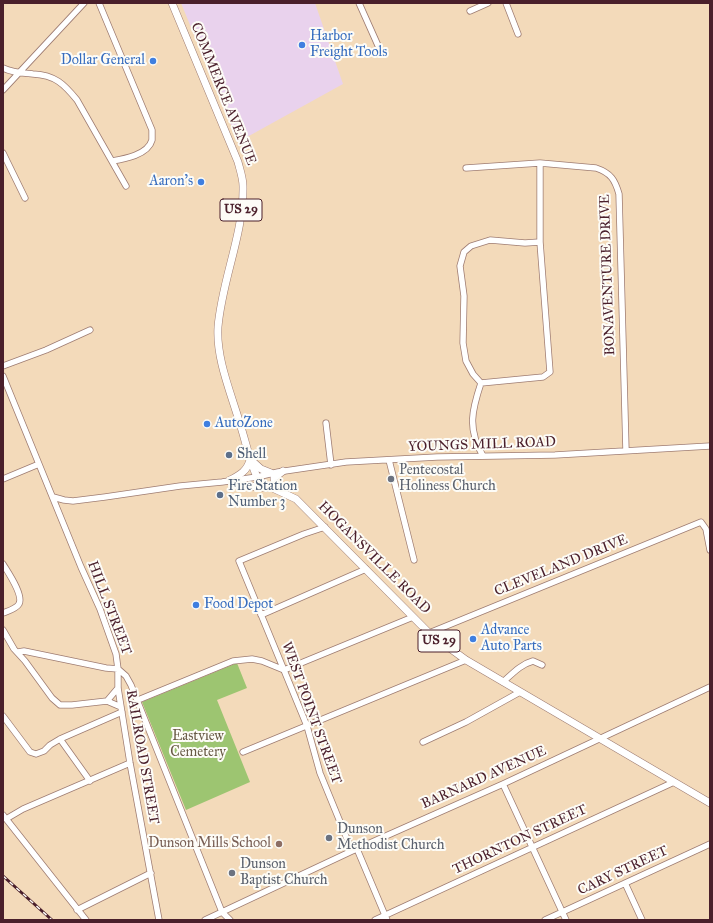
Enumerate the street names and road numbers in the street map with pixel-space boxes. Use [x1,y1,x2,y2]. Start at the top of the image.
street label: COMMERCE AVENUE [187,20,259,168]
street label: BONAVENTURE DRIVE [597,194,619,356]
road number: US 29 [220,199,262,221]
street label: YOUNGS MILL ROAD [408,434,556,456]
street label: HOGANSVILLE ROAD [314,498,434,618]
street label: CLEVELAND DRIVE [492,532,630,600]
street label: HILL STREET [83,559,135,657]
road number: US 29 [418,630,460,652]
street label: WEST POINT STREET [277,640,345,786]
street label: RAILROAD STREET [122,688,162,826]
street label: BARNARD AVENUE [419,743,549,813]
street label: THORNTON STREET [450,802,590,878]
street label: CARY STREET [575,843,671,899]

